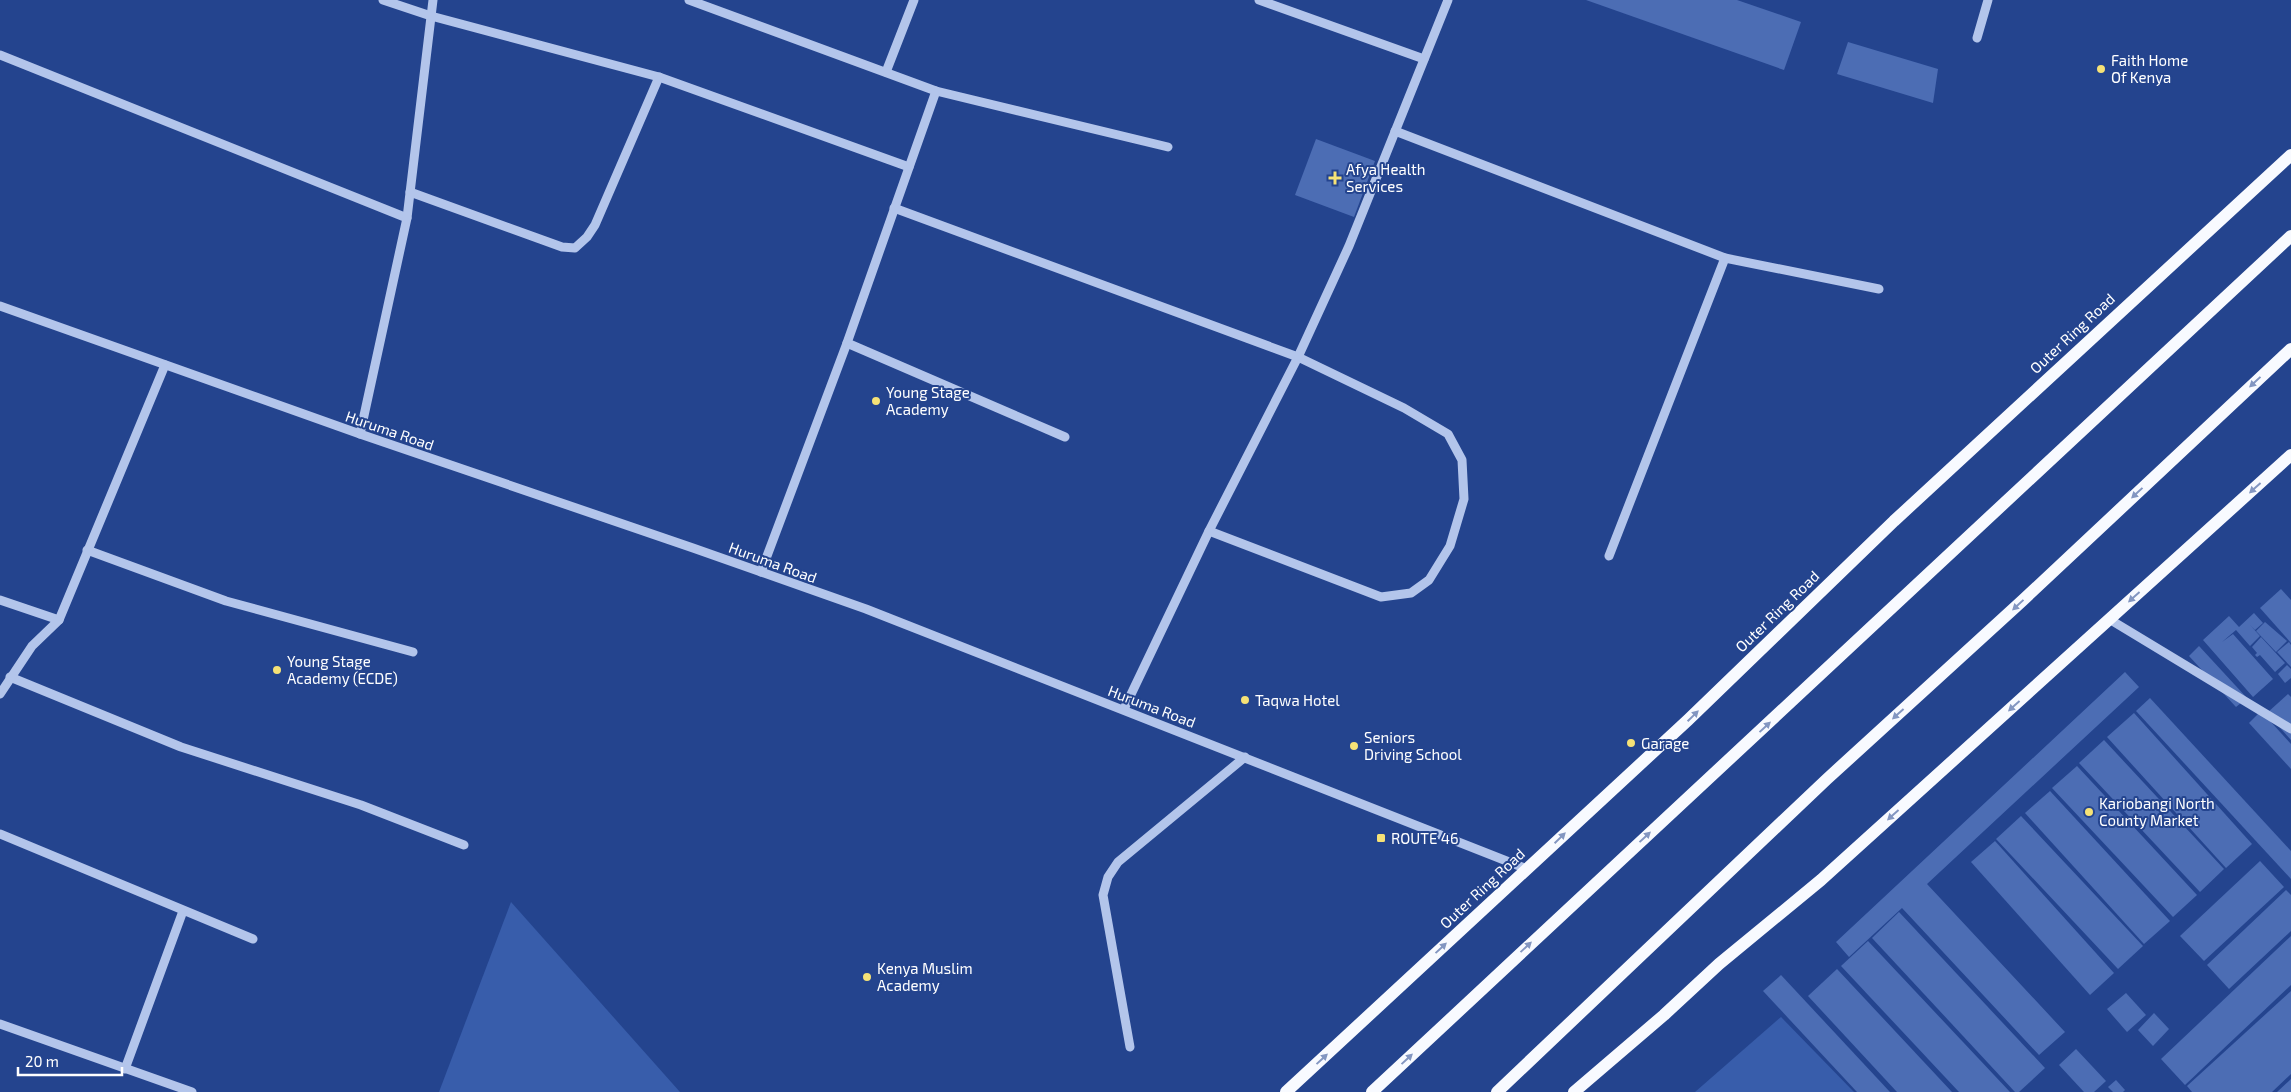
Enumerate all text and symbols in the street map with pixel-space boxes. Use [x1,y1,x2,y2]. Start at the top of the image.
place label: Faith Home Of Kenya [2111,51,2188,86]
marker: Faith Home Of Kenya [2095,63,2107,75]
place label: Afya Health Services [1346,160,1425,195]
marker: Afya Health Services [1328,171,1342,185]
street label: Outer Ring Road [2026,289,2118,377]
one-way arrow [2249,376,2261,388]
place label: Young Stage Academy [886,383,970,418]
marker: Young Stage Academy [870,395,882,407]
street label: Huruma Road [343,406,437,454]
one-way arrow [2249,482,2261,494]
one-way arrow [2131,487,2143,499]
street label: Huruma Road [727,538,819,586]
street label: Outer Ring Road [1731,567,1823,655]
one-way arrow [2129,591,2141,603]
one-way arrow [2012,599,2025,610]
place label: Young Stage Academy (ECDE) [287,652,398,687]
marker: Young Stage Academy (ECDE) [271,664,283,676]
street label: Huruma Road [1106,681,1198,731]
place label: Taqwa Hotel [1255,691,1340,709]
marker: Taqwa Hotel [1239,694,1251,706]
one-way arrow [2008,700,2020,712]
one-way arrow [1893,708,1905,720]
one-way arrow [1686,710,1698,722]
one-way arrow [1758,721,1770,733]
place label: Seniors Driving School [1364,728,1462,763]
place label: Garage [1641,734,1689,752]
marker: Garage [1625,737,1637,749]
marker: Seniors Driving School [1348,740,1360,752]
place label: Kariobangi North County Market [2099,794,2215,829]
marker: Kariobangi North County Market [2083,806,2095,818]
one-way arrow [1888,809,1900,821]
place label: ROUTE 46 [1391,829,1459,847]
one-way arrow [1639,831,1651,843]
marker: ROUTE 46 [1375,832,1387,844]
one-way arrow [1554,832,1566,844]
street label: Outer Ring Road [1436,844,1528,932]
one-way arrow [1519,941,1531,953]
one-way arrow [1435,943,1448,954]
place label: Kenya Muslim Academy [877,959,973,994]
marker: Kenya Muslim Academy [861,971,873,983]
scale bar [18,1044,121,1076]
text: 20 m [25,1052,59,1070]
one-way arrow [1316,1053,1328,1065]
one-way arrow [1401,1053,1413,1065]

